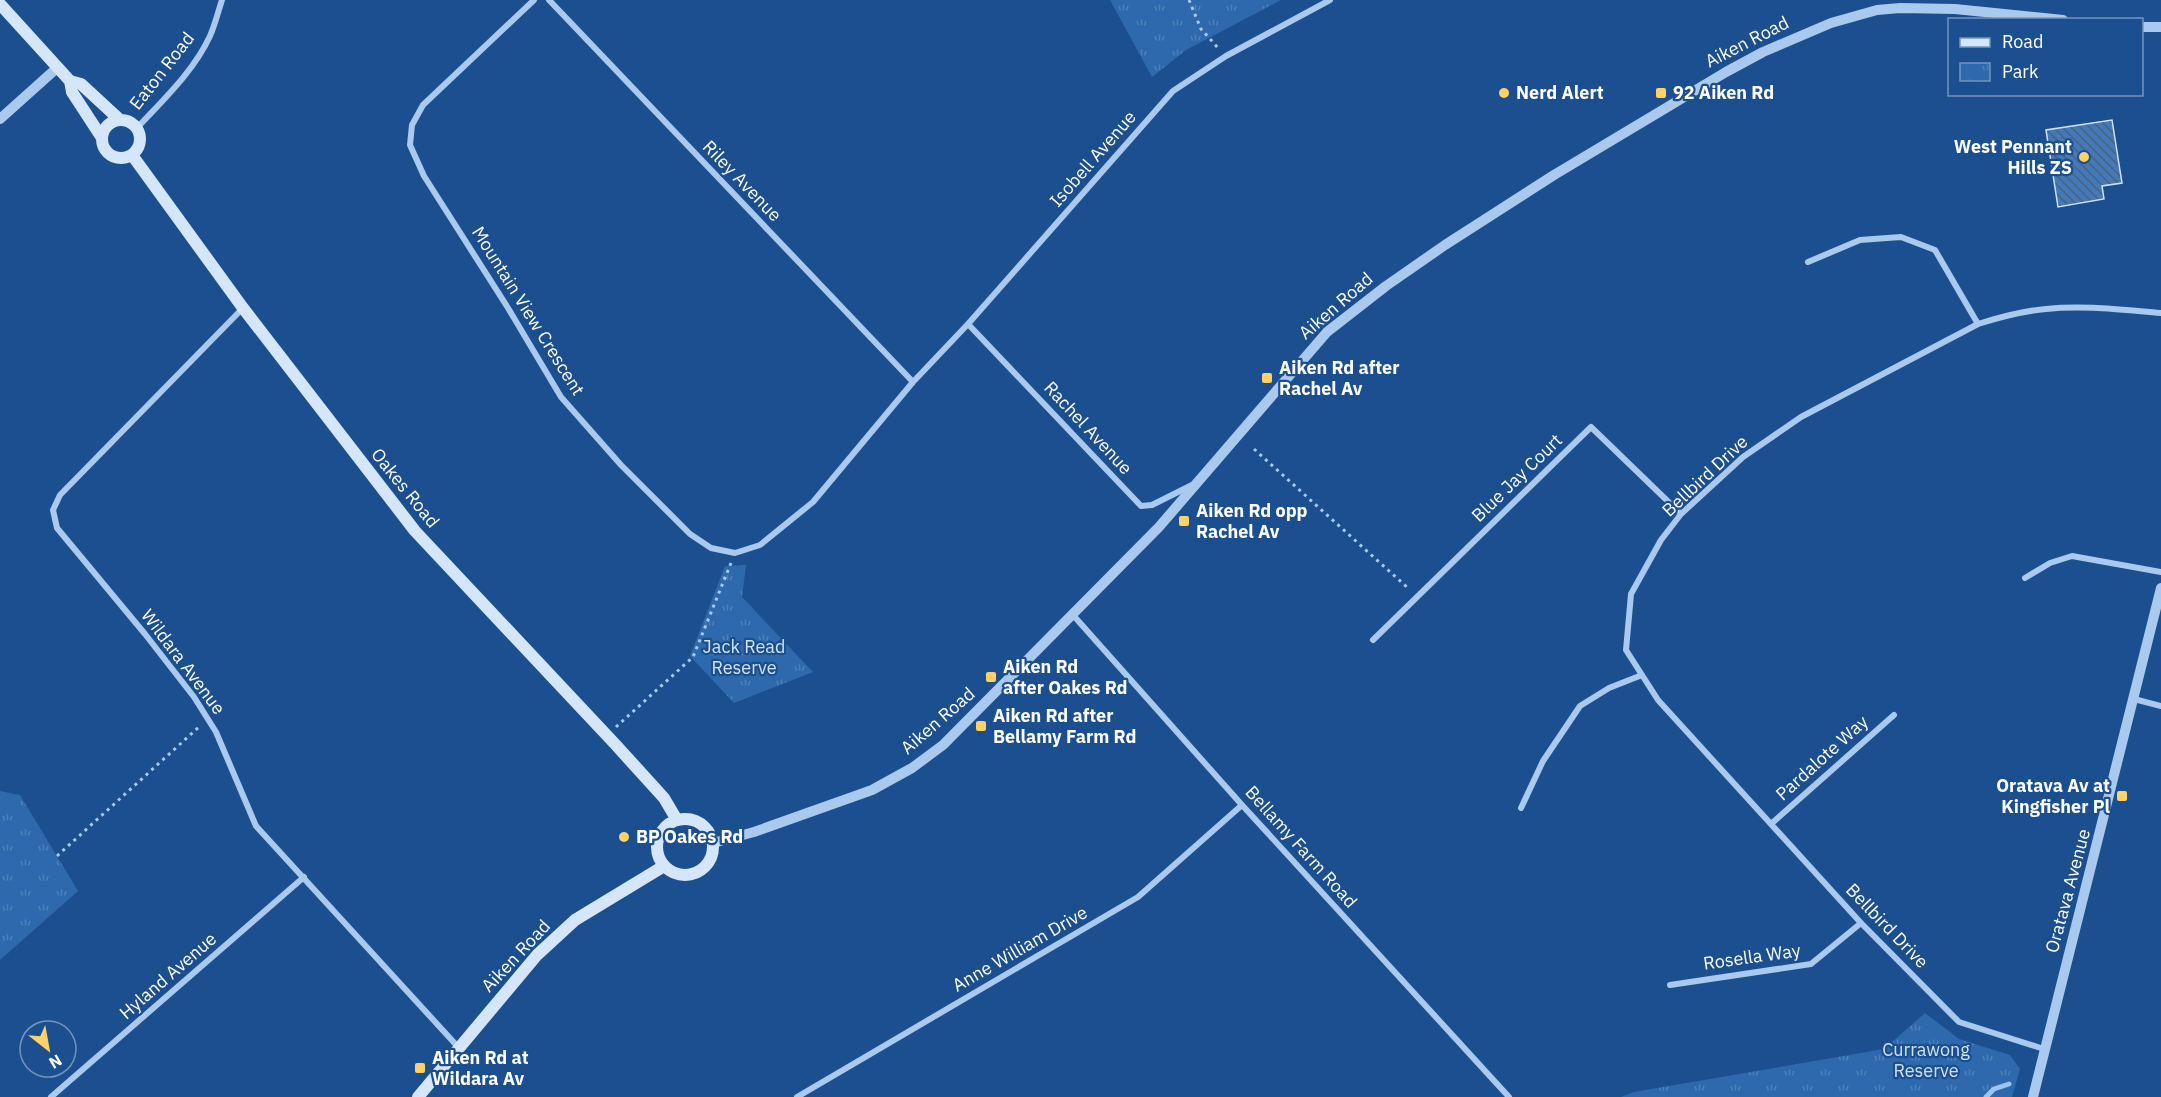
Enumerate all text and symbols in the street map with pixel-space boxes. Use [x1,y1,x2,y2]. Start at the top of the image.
street label: Aiken Road [1701,11,1793,72]
legend [1948,18,2143,96]
street label: Eaton Road [124,27,199,114]
text: Road [2002,30,2043,53]
text: Park [2002,60,2039,83]
place label: Nerd Alert [1516,81,1604,104]
place label: 92 Aiken Rd [1673,81,1774,104]
marker: Nerd Alert [1497,86,1511,100]
marker: 92 Aiken Rd [1654,86,1668,100]
street label: Isobell Avenue [1044,106,1141,212]
street label: Riley Avenue [698,135,787,226]
place label: West Pennant Hills ZS [1954,135,2072,179]
marker: West Pennant Hills ZS [2077,150,2091,164]
street label: Mountain View Crescent [467,222,590,400]
street label: Aiken Road [1294,267,1378,344]
place label: Aiken Rd after Rachel Av [1279,356,1399,400]
marker: Aiken Rd after Rachel Av [1260,371,1274,385]
street label: Rachel Avenue [1039,376,1138,479]
street label: Blue Jay Court [1466,429,1567,527]
street label: Bellbird Drive [1657,430,1753,521]
street label: Oakes Road [366,443,444,532]
place label: Aiken Rd opp Rachel Av [1196,499,1308,543]
marker: Aiken Rd opp Rachel Av [1177,514,1191,528]
street label: Wildara Avenue [136,604,231,719]
park label: Jack Read Reserve [703,635,785,679]
place label: Aiken Rd after Oakes Rd [1003,655,1127,699]
marker: Aiken Rd after Oakes Rd [984,670,998,684]
street label: Aiken Road [896,682,980,759]
place label: Aiken Rd after Bellamy Farm Rd [993,704,1136,748]
street label: Pardalote Way [1771,710,1873,805]
marker: Aiken Rd after Bellamy Farm Rd [974,719,988,733]
place label: Oratava Av at Kingfisher Pl [1996,774,2111,818]
street label: Bellamy Farm Road [1240,781,1362,913]
marker: Oratava Av at Kingfisher Pl [2115,789,2129,803]
place label: BP Oakes Rd [636,825,743,848]
street label: Oratava Avenue [2040,826,2095,955]
marker: BP Oakes Rd [617,830,631,844]
street label: Bellbird Drive [1841,878,1934,973]
street label: Anne William Drive [948,900,1092,997]
street label: Aiken Road [476,915,555,997]
street label: Hyland Avenue [114,927,221,1024]
street label: Rosella Way [1702,938,1802,975]
north arrow [18,1019,78,1079]
park label: Currawong Reserve [1882,1038,1970,1082]
place label: Aiken Rd at Wildara Av [432,1046,529,1090]
text: N [46,1050,66,1073]
marker: Aiken Rd at Wildara Av [413,1061,427,1075]

